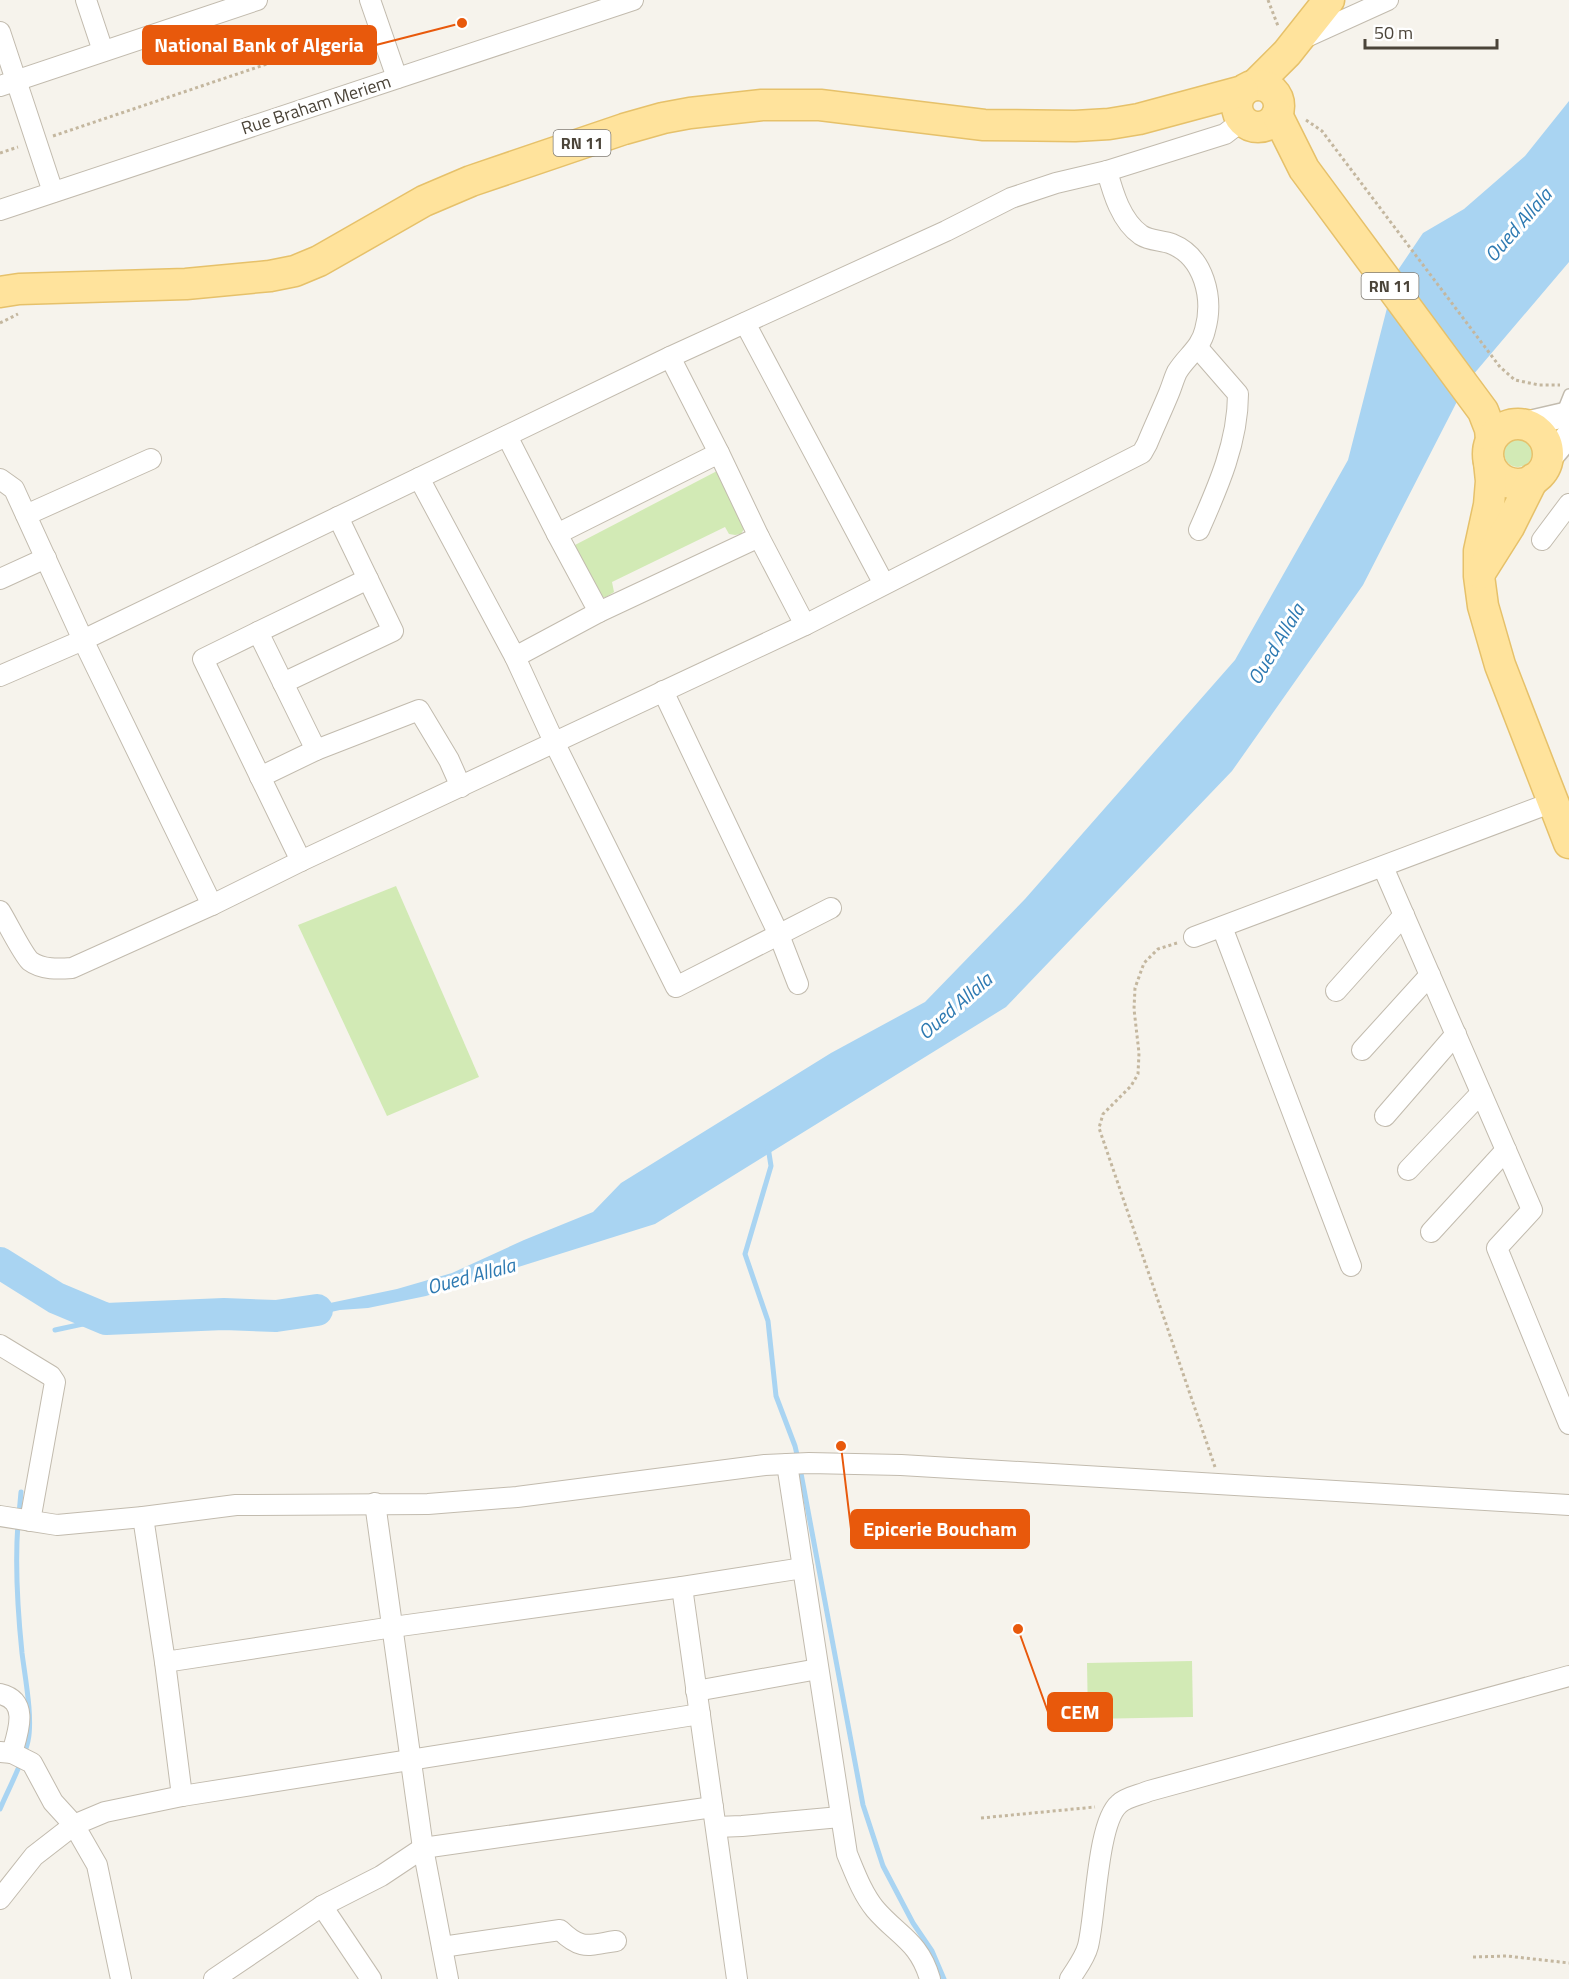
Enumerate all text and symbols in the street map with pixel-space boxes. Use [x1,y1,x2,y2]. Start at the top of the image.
scale bar [1365,12,1497,50]
text: 50 m [1374,19,1413,46]
callout: National Bank of Algeria [143,26,376,64]
text: National Bank of Algeria [154,29,364,60]
street label: Rue Braham Meriem [237,68,394,141]
road number: RN 11 [554,130,610,156]
water label: Oued Allala [1476,180,1560,269]
road number: RN 11 [1362,273,1418,299]
water label: Oued Allala [1239,596,1313,690]
water label: Oued Allala [910,964,1000,1047]
water label: Oued Allala [423,1249,519,1302]
callout: Epicerie Boucham [851,1510,1029,1548]
text: Epicerie Boucham [863,1513,1017,1544]
callout: CEM [1048,1693,1112,1731]
text: CEM [1060,1696,1100,1727]

